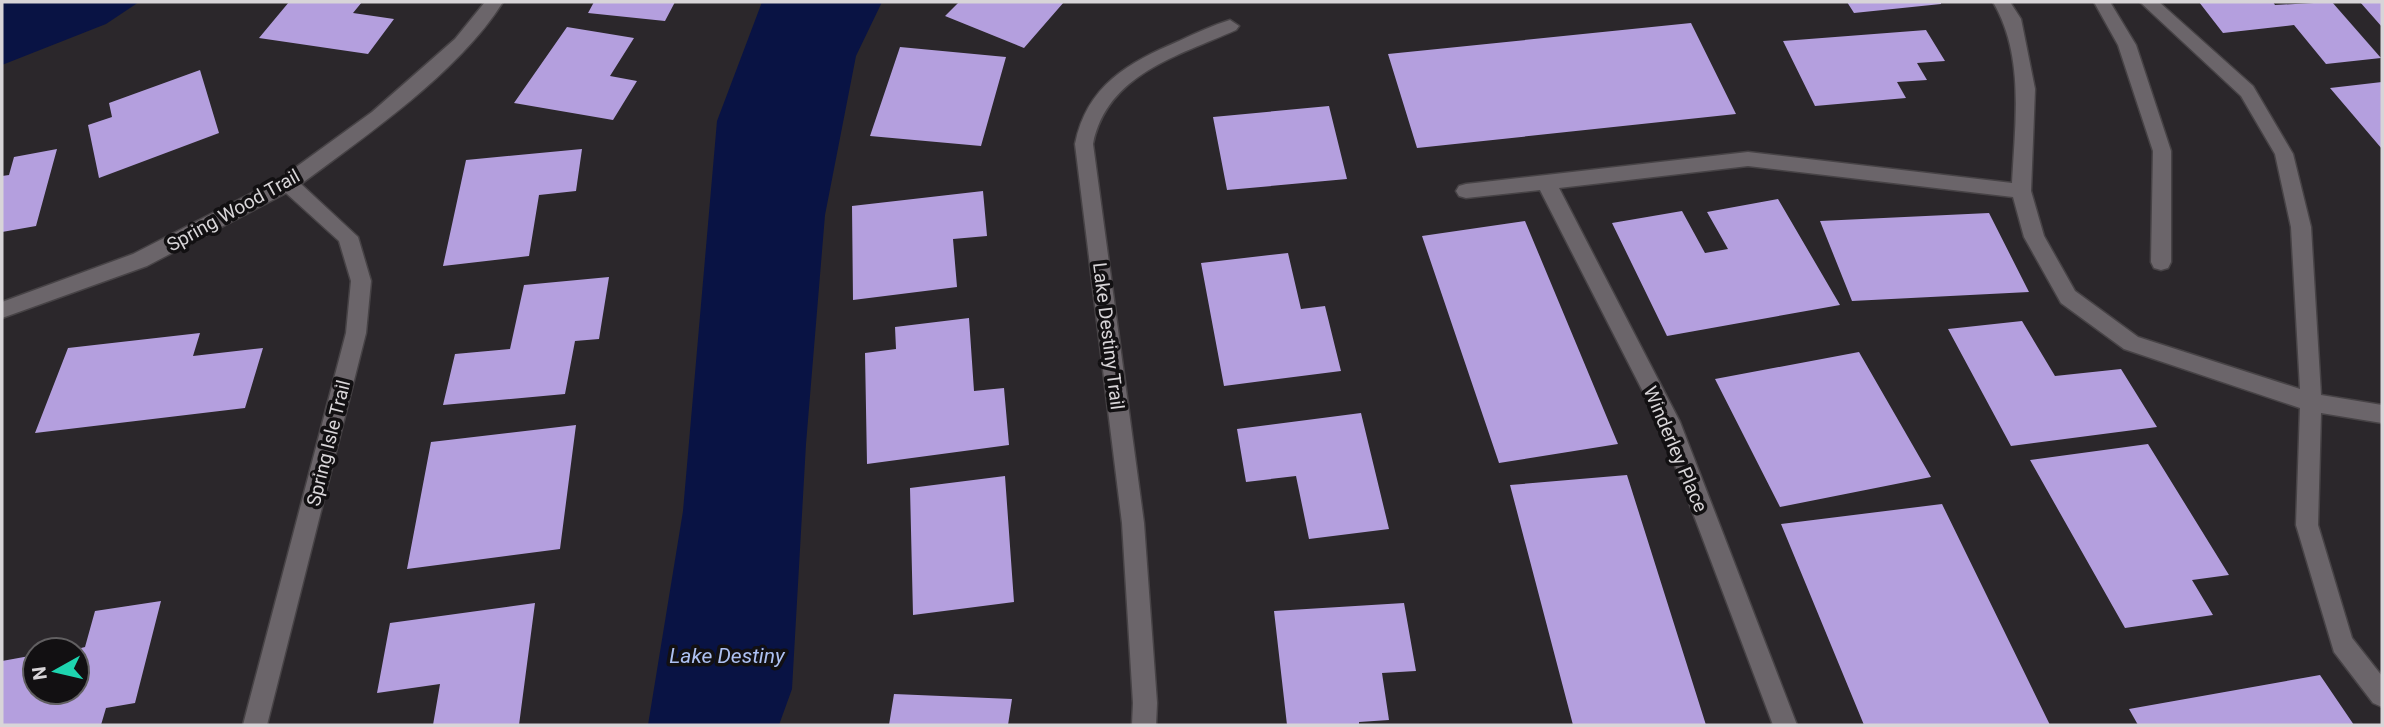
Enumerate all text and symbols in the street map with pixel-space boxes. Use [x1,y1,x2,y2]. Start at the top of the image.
street label: Spring Wood Trail [163,164,304,256]
street label: Lake Destiny Trail [1088,261,1129,411]
street label: Spring Isle Trail [302,378,355,509]
street label: Winderley Place [1639,383,1712,516]
north arrow [21,636,91,706]
water label: Lake Destiny [669,644,786,668]
text: N [27,665,52,682]

